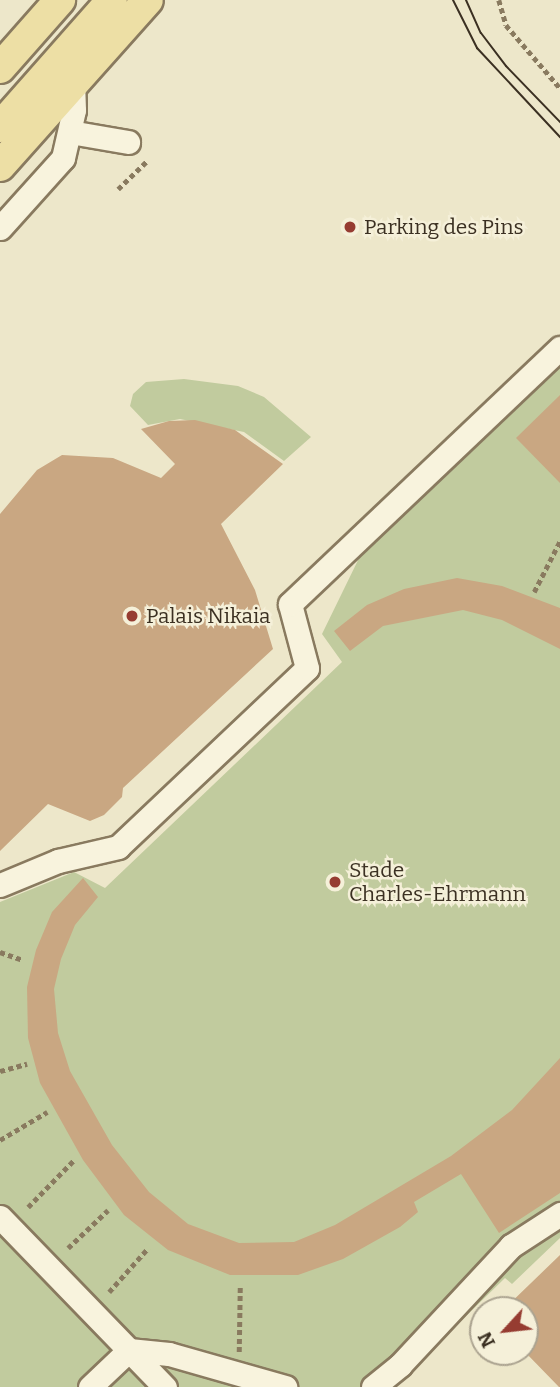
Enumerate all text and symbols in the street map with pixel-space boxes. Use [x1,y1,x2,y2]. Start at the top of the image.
place label: Parking des Pins [364,214,523,240]
marker: Parking des Pins [342,219,358,235]
place label: Palais Nikaia [146,603,270,629]
marker: Palais Nikaia [124,608,140,624]
place label: Stade Charles-Ehrmann [349,857,526,907]
marker: Stade Charles-Ehrmann [327,874,343,890]
north arrow [469,1296,539,1366]
text: N [473,1328,500,1352]

